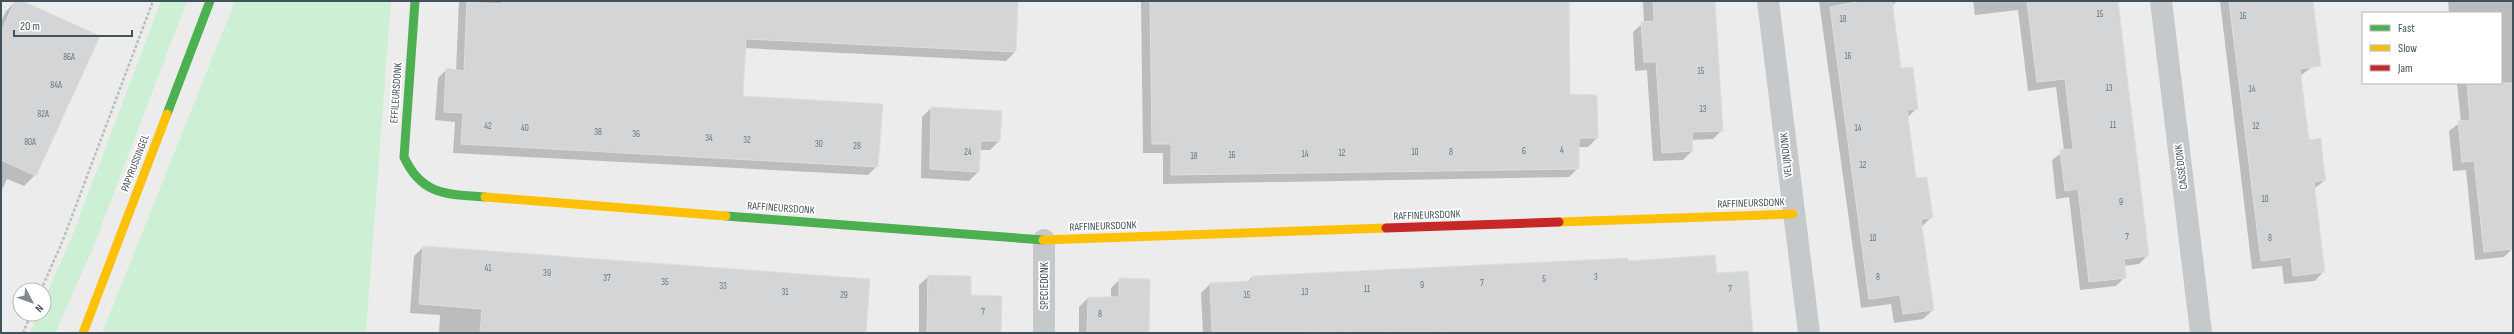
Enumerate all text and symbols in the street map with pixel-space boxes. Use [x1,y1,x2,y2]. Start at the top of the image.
house number: 15 [2097,9,2104,20]
house number: 16 [2239,11,2247,22]
scale bar [14,12,132,38]
legend [2362,12,2502,84]
house number: 18 [1839,14,1847,25]
text: 20 m [20,19,40,34]
text: Fast [2398,21,2415,36]
text: Slow [2398,41,2417,56]
house number: 16 [1844,51,1852,62]
house number: 86A [63,52,75,63]
text: Jam [2397,61,2413,76]
street label: EFFILEURSDONK [387,62,405,124]
house number: 15 [1698,66,1705,77]
house number: 84A [50,80,62,91]
house number: 13 [2106,83,2113,94]
house number: 14 [2249,84,2256,95]
house number: 13 [1700,104,1707,115]
house number: 82A [37,109,49,120]
house number: 11 [2110,120,2117,131]
house number: 42 [484,121,492,132]
house number: 12 [2253,121,2260,132]
house number: 40 [521,123,529,134]
house number: 14 [1855,123,1862,134]
house number: 38 [594,127,602,138]
house number: 36 [632,129,640,140]
street label: VELIJNDONK [1777,132,1795,178]
street label: PAPYRUSSINGEL [118,133,152,193]
house number: 34 [705,133,713,144]
house number: 32 [743,135,751,146]
house number: 80A [24,137,36,148]
house number: 30 [815,139,823,150]
house number: 28 [853,141,861,152]
street label: CASSÉDONK [2172,144,2190,190]
house number: 4 [1560,145,1564,156]
house number: 6 [1522,146,1526,157]
house number: 24 [964,147,972,158]
house number: 10 [1411,147,1419,158]
house number: 8 [1449,147,1453,158]
house number: 12 [1339,148,1346,159]
house number: 14 [1302,149,1309,160]
house number: 16 [1228,150,1236,161]
house number: 18 [1190,151,1198,162]
house number: 12 [1860,160,1867,171]
house number: 10 [2261,194,2269,205]
street label: RAFFINEURSDONK [1717,195,1785,211]
house number: 9 [2119,197,2123,208]
street label: RAFFINEURSDONK [747,199,815,217]
street label: RAFFINEURSDONK [1393,207,1461,223]
street label: RAFFINEURSDONK [1069,218,1137,234]
house number: 7 [2125,232,2129,243]
house number: 10 [1869,233,1877,244]
house number: 8 [2268,233,2272,244]
street label: SPECIEDONK [1038,262,1051,310]
house number: 41 [485,263,492,274]
house number: 39 [543,268,551,279]
house number: 3 [1594,272,1598,283]
house number: 8 [1876,272,1880,283]
house number: 37 [603,273,611,284]
house number: 5 [1542,274,1546,285]
house number: 35 [661,277,669,288]
house number: 7 [1480,278,1484,289]
house number: 9 [1420,280,1424,291]
house number: 33 [719,281,727,292]
north arrow [12,282,52,322]
house number: 11 [1364,284,1371,295]
house number: 7 [1728,284,1732,295]
house number: 31 [782,287,789,298]
house number: 13 [1302,287,1309,298]
house number: 29 [840,290,848,301]
house number: 15 [1244,290,1251,301]
text: N [32,302,46,315]
house number: 7 [981,307,985,318]
house number: 8 [1098,309,1102,320]

